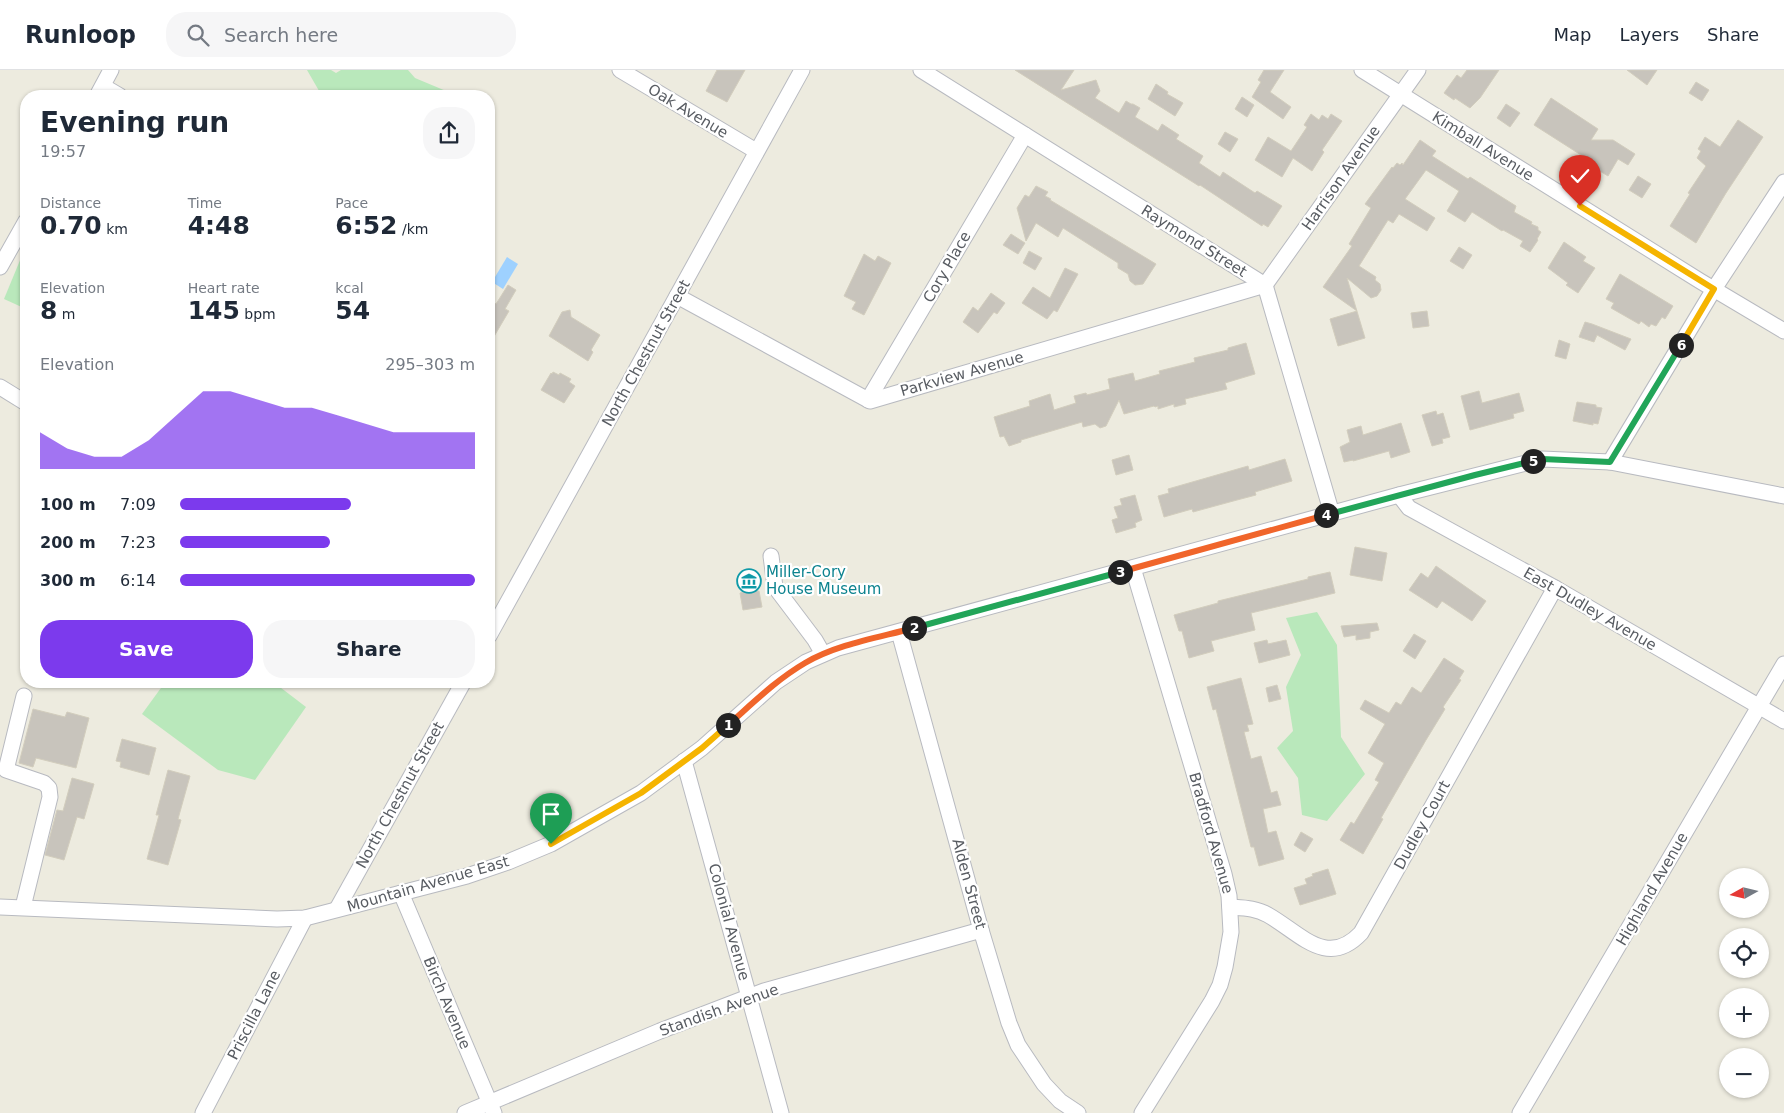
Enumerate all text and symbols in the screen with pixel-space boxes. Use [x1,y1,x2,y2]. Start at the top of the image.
search box [166,12,516,57]
text: Runloop [25,21,136,49]
icon: search [184,21,212,49]
text: Search here [224,24,338,46]
text: Map [1553,24,1591,45]
text: Layers [1619,24,1679,45]
text: Share [1707,24,1759,45]
street label: Oak Avenue [645,80,731,142]
text: Evening run [40,106,229,139]
button: share [423,107,475,159]
street label: Kimball Avenue [1429,108,1537,184]
street label: Harrison Avenue [1298,122,1384,234]
text: 19:57 [40,142,86,161]
pin [1559,155,1601,206]
icon: check [1566,162,1594,190]
text: Distance [40,195,101,211]
text: Time [188,195,222,211]
text: Pace [335,195,368,211]
street label: Raymond Street [1138,201,1250,281]
text: 0.70 [40,211,102,240]
text: 4:48 [188,211,250,240]
text: 6:52 [335,211,398,240]
text: km [102,221,128,237]
text: /km [398,221,428,237]
street label: Cory Place [919,228,975,306]
street label: North Chestnut Street [598,276,694,429]
text: Elevation [40,280,105,296]
text: Heart rate [188,280,260,296]
text: kcal [335,280,364,296]
text: 8 [40,296,57,325]
text: 145 [188,296,240,325]
text: 54 [335,296,370,325]
text: m [57,306,76,322]
text: bpm [240,306,276,322]
pin: 6 [1668,332,1694,358]
text: 6 [1677,337,1686,353]
street label: Parkview Avenue [898,348,1026,400]
text: Elevation [40,355,114,374]
text: 295–303 m [385,355,475,374]
pin: 5 [1520,448,1546,474]
text: 5 [1529,453,1538,469]
text: 100 m [40,495,96,514]
text: 7:09 [120,495,156,514]
pin: 4 [1314,502,1338,528]
text: 4 [1322,507,1331,523]
text: 200 m [40,533,96,552]
text: 7:23 [120,533,156,552]
pin: 3 [1108,560,1132,584]
place label: Miller-Cory House Museum [766,563,881,598]
text: 3 [1116,564,1125,580]
street label: East Dudley Avenue [1520,564,1660,654]
museum icon: Miller-Cory House Museum [736,568,762,594]
text: 300 m [40,571,96,590]
text: 6:14 [120,571,156,590]
pin: 2 [902,616,926,640]
button: Save [40,620,253,678]
button: Share [263,620,475,678]
text: 2 [910,620,919,636]
pin: 1 [716,712,740,738]
text: 1 [724,717,733,733]
street label: North Chestnut Street [352,718,448,871]
street label: Bradford Avenue [1185,770,1237,896]
street label: Dudley Court [1390,777,1454,873]
pin [530,793,572,844]
icon: arrive [537,800,565,828]
street label: Highland Avenue [1612,829,1692,949]
street label: Alden Street [948,837,990,931]
street label: Mountain Avenue East [345,852,511,916]
street label: Colonial Avenue [705,861,753,983]
north arrow [1719,868,1769,918]
map controls [1719,868,1769,1098]
button: locate [1719,928,1769,978]
street label: Birch Avenue [419,954,475,1052]
street label: Priscilla Lane [224,967,284,1063]
street label: Standish Avenue [657,980,781,1040]
button: + [1719,988,1769,1038]
button: − [1719,1048,1769,1098]

